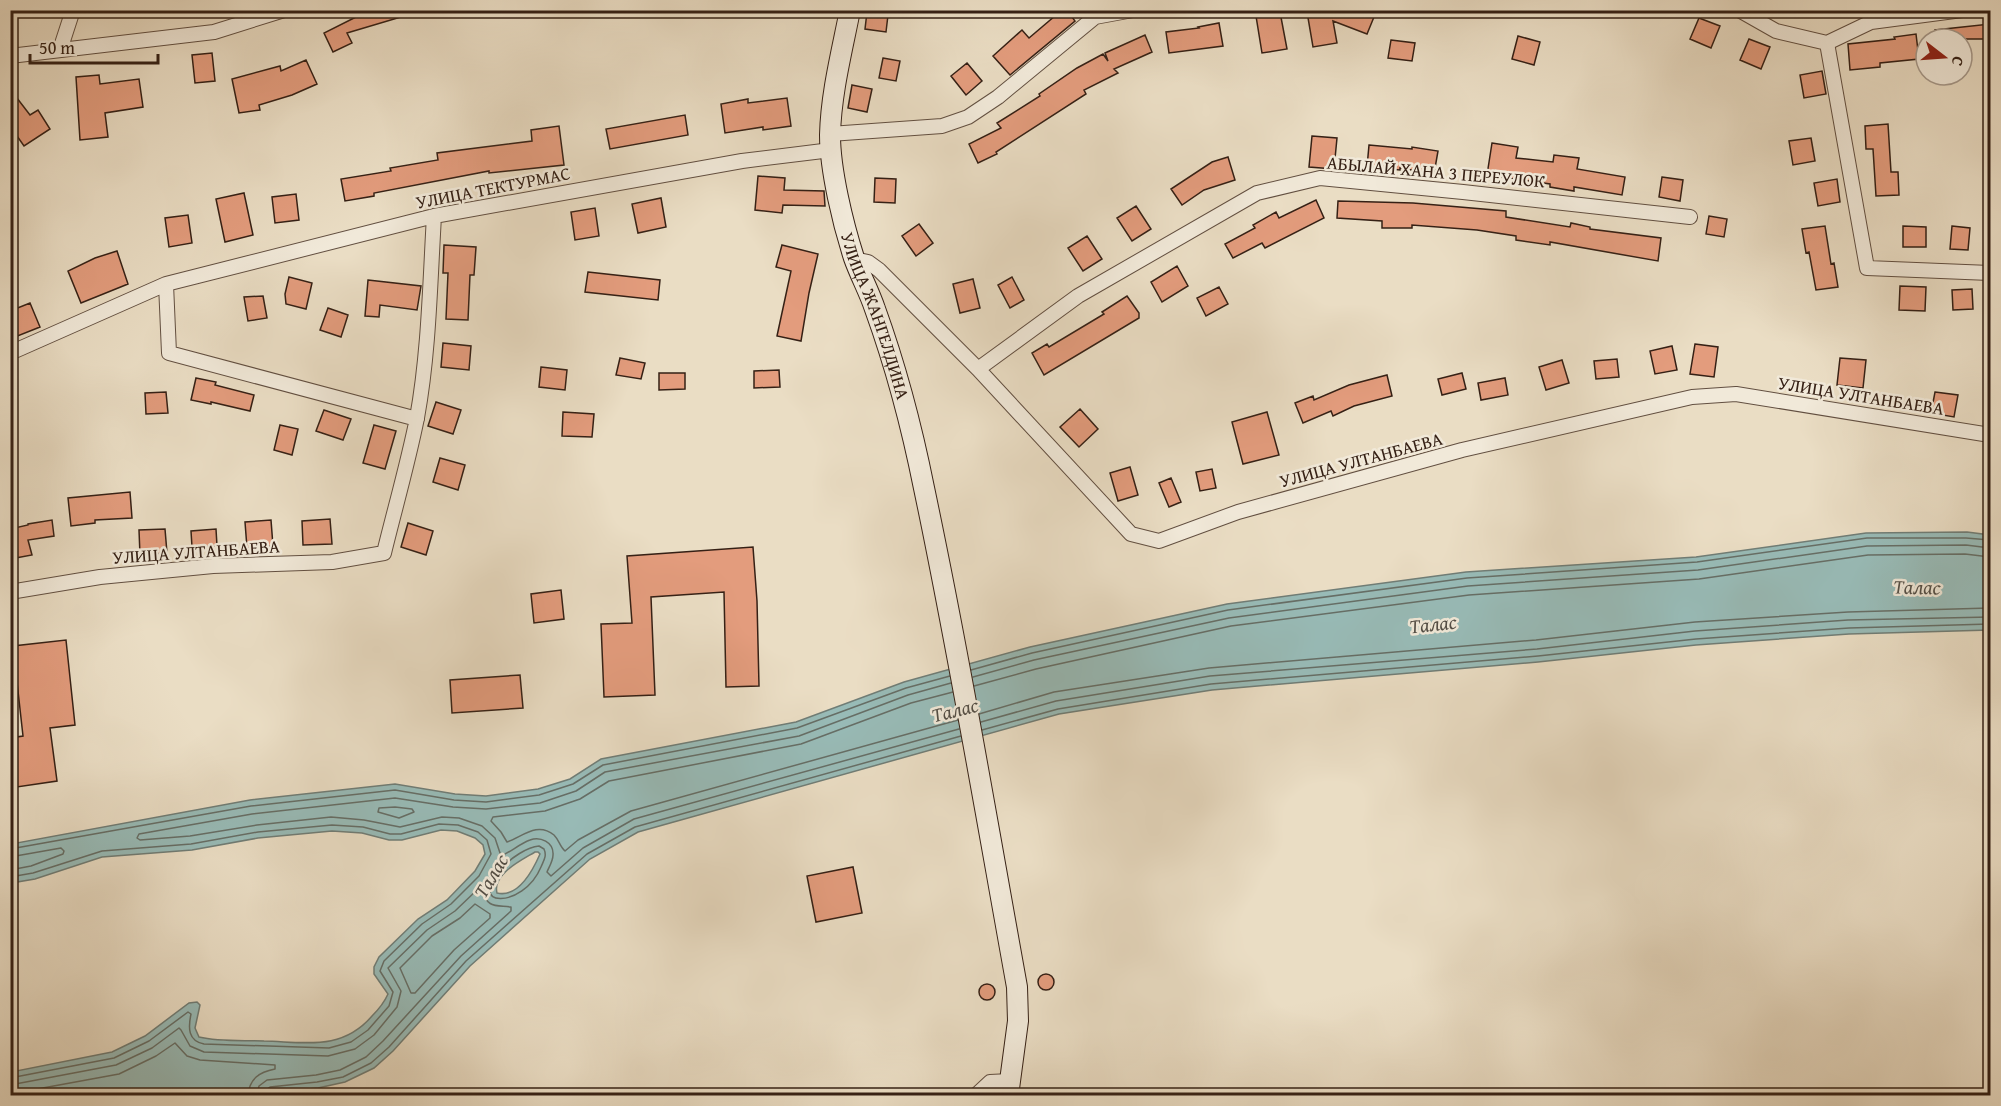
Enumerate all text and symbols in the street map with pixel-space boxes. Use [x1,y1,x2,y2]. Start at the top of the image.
scale bar [30,27,158,65]
north arrow [1914,27,1974,87]
text: 50 m [39,34,75,61]
text: С [1946,54,1971,69]
street label: АБЫЛАЙ ХАНА 3 ПЕРЕУЛОК [1326,149,1546,194]
street label: УЛИЦА ТЕКТУРМАС [413,159,573,216]
street label: УЛИЦА ЖАНГЕЛДИНА [834,229,917,402]
street label: УЛИЦА УЛТАНБАЕВА [1776,369,1946,422]
street label: УЛИЦА УЛТАНБАЕВА [1276,425,1445,494]
street label: УЛИЦА УЛТАНБАЕВА [111,532,281,571]
water label: Талас [1893,572,1942,601]
water label: Талас [1408,607,1459,640]
water label: Талас [928,689,982,729]
water label: Талас [466,847,516,903]

